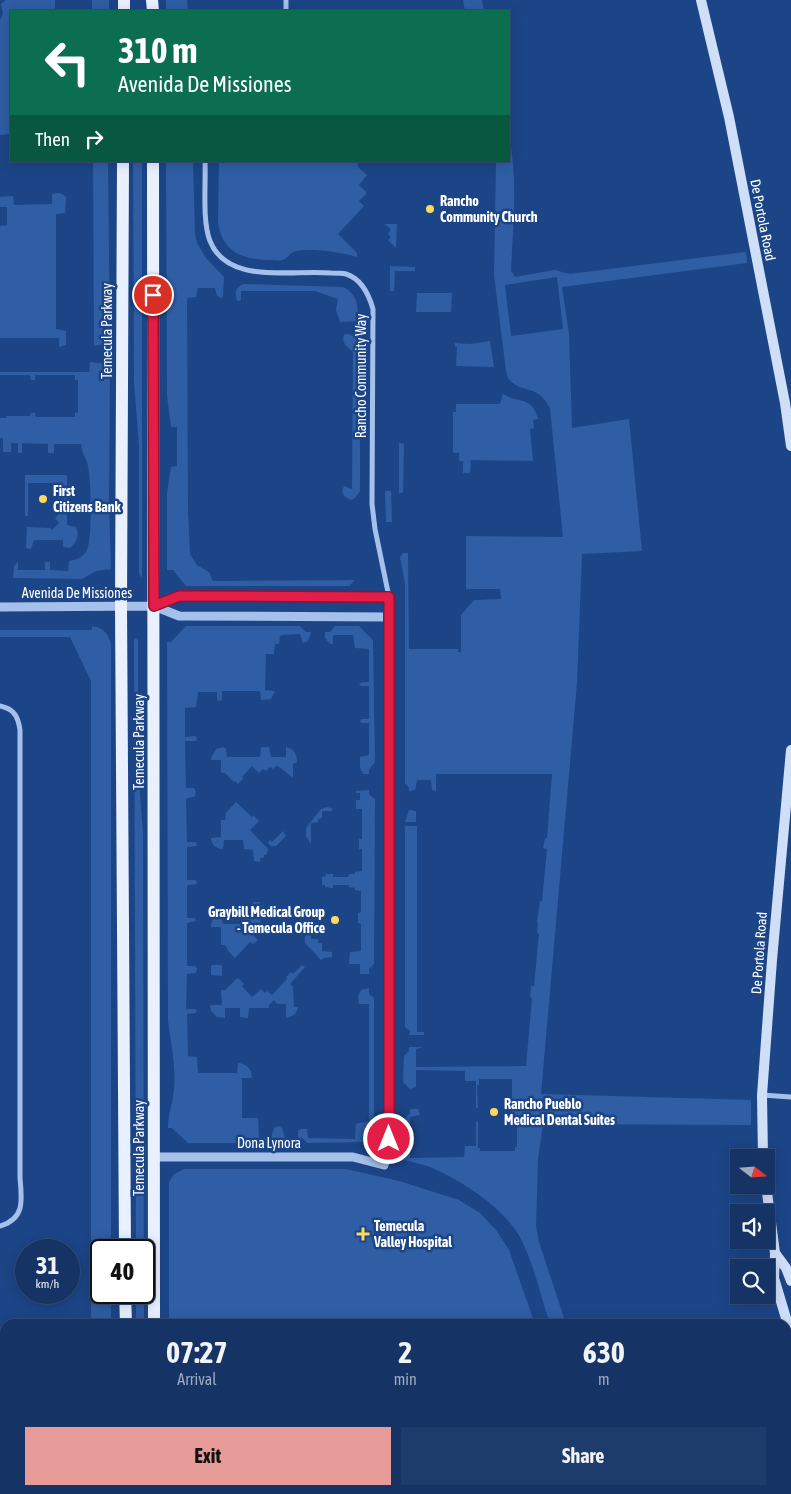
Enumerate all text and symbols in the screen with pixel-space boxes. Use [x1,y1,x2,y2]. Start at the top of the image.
icon: left [35,30,100,95]
text: 310 m [118,30,197,70]
text: Avenida De Missiones [118,71,292,97]
icon: right [80,125,108,153]
text: Then [35,128,70,150]
street label: De Portola Road [747,178,779,262]
place label: Rancho Community Church [440,193,538,225]
marker: Rancho Community Church [424,203,436,215]
pin [132,274,174,316]
icon: arrive [139,281,167,309]
street label: Temecula Parkway [99,283,115,379]
street label: Rancho Community Way [353,314,369,438]
place label: First Citizens Bank [53,483,122,515]
marker: First Citizens Bank [37,493,49,505]
street label: Avenida De Missiones [22,585,132,601]
street label: Temecula Parkway [131,694,147,790]
place label: Graybill Medical Group - Temecula Office [208,904,325,936]
street label: De Portola Road [748,911,770,995]
marker: Graybill Medical Group - Temecula Office [329,914,341,926]
place label: Rancho Pueblo Medical Dental Suites [504,1096,615,1128]
street label: Temecula Parkway [131,1100,147,1196]
marker: Rancho Pueblo Medical Dental Suites [488,1106,500,1118]
position arrow [362,1112,414,1164]
street label: Dona Lynora [237,1135,301,1151]
north arrow [730,1149,775,1194]
map controls [730,1149,775,1304]
button: sound [730,1204,775,1249]
place label: Temecula Valley Hospital [373,1218,452,1250]
marker: Temecula Valley Hospital [356,1227,370,1241]
speed limit sign: 40 [90,1239,155,1304]
text: 31 [36,1251,59,1279]
button: search [730,1259,775,1304]
text: km/h [36,1277,59,1291]
text: 07:27 [166,1335,228,1369]
text: 2 [398,1335,412,1369]
text: 630 [583,1335,625,1369]
text: Arrival [177,1370,216,1388]
text: min [394,1370,417,1388]
text: m [598,1370,610,1388]
button: Exit [25,1427,391,1485]
button: Share [401,1427,766,1485]

